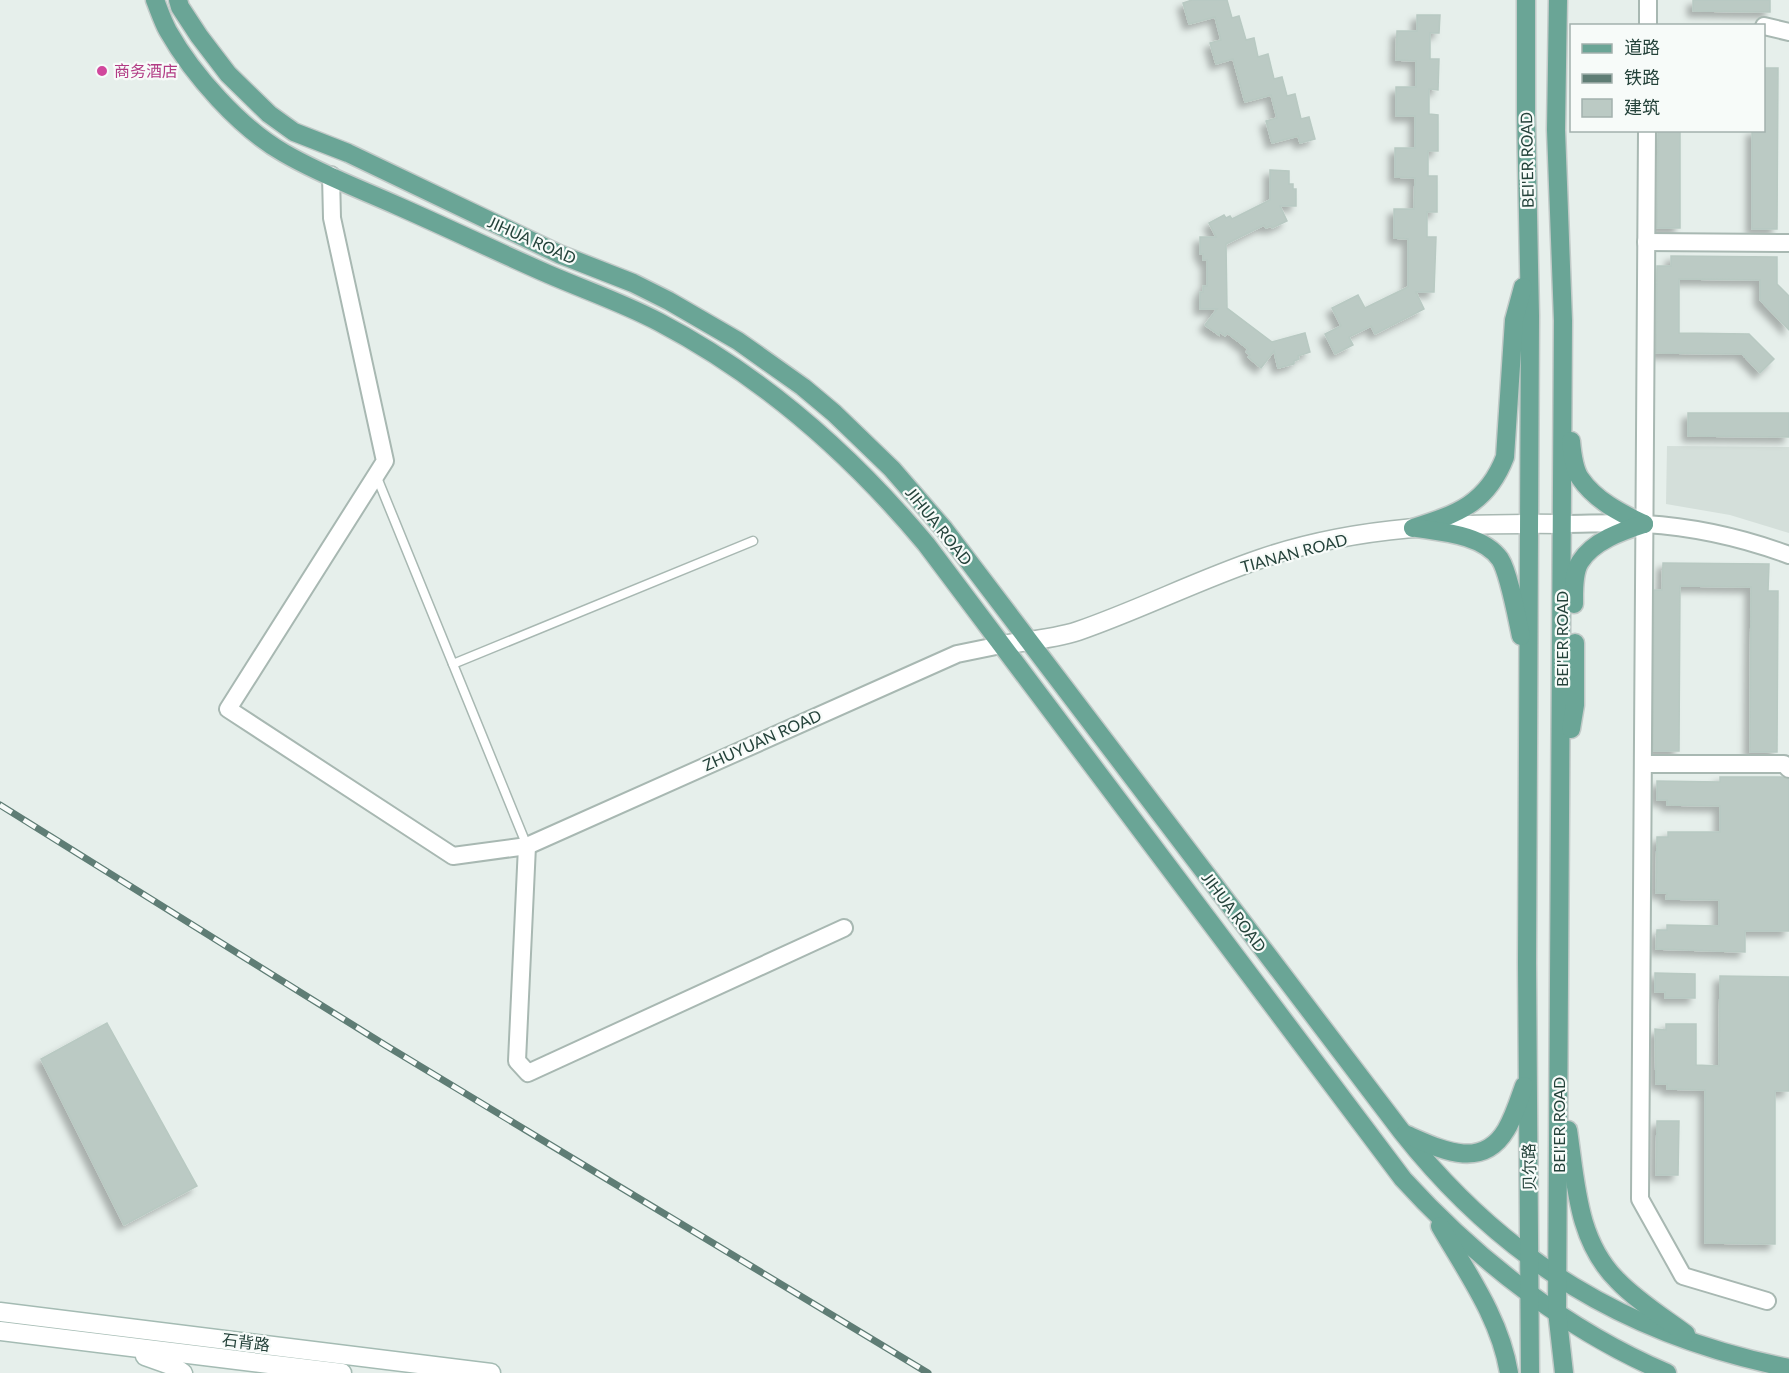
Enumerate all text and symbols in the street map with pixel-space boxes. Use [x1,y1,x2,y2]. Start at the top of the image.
legend [1570,24,1765,132]
text: 道路 [1624,36,1660,58]
place label: 商务酒店 [114,61,178,80]
marker: 商务酒店 [95,64,109,78]
text: 铁路 [1624,66,1660,88]
text: 建筑 [1624,96,1660,118]
street label: BEI'ER ROAD [1516,112,1537,208]
street label: JIHUA ROAD [485,212,579,267]
street label: JIHUA ROAD [902,483,977,568]
street label: TIANAN ROAD [1239,529,1349,576]
street label: BEI'ER ROAD [1552,591,1571,687]
street label: ZHUYUAN ROAD [700,705,824,774]
street label: JIHUA ROAD [1198,868,1271,955]
street label: BEI'ER ROAD [1549,1077,1568,1173]
street label: 贝尔路 [1519,1143,1538,1191]
street label: 石背路 [221,1329,271,1354]

